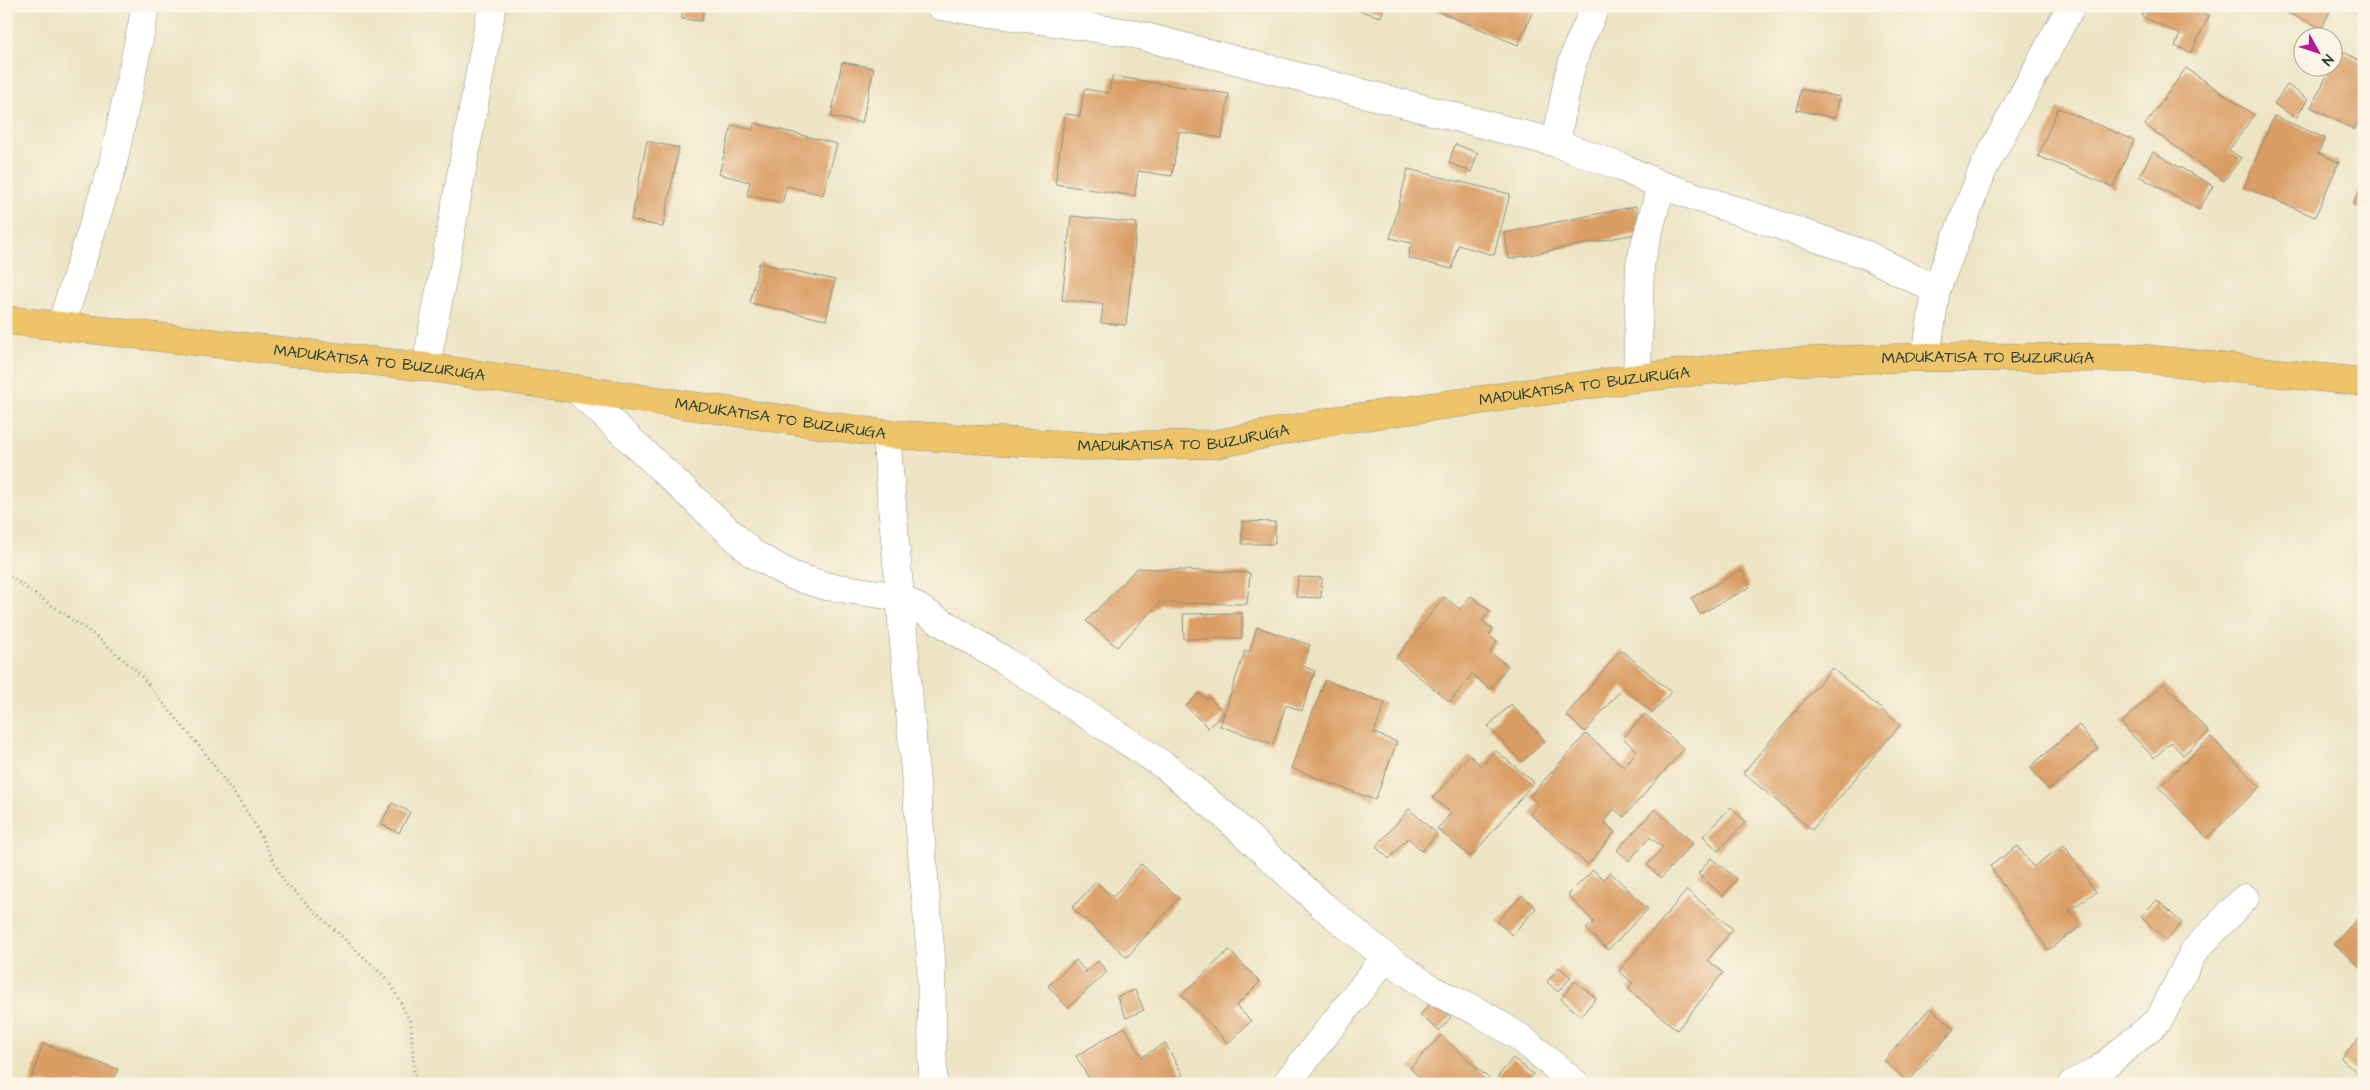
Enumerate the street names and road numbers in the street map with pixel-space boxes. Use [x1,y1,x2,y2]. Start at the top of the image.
street label: MADUKATISA TO BUZURUGA [273,339,487,387]
street label: MADUKATISA TO BUZURUGA [1881,346,2094,370]
street label: MADUKATISA TO BUZURUGA [1477,361,1691,411]
street label: MADUKATISA TO BUZURUGA [674,392,888,445]
street label: MADUKATISA TO BUZURUGA [1078,419,1291,457]

